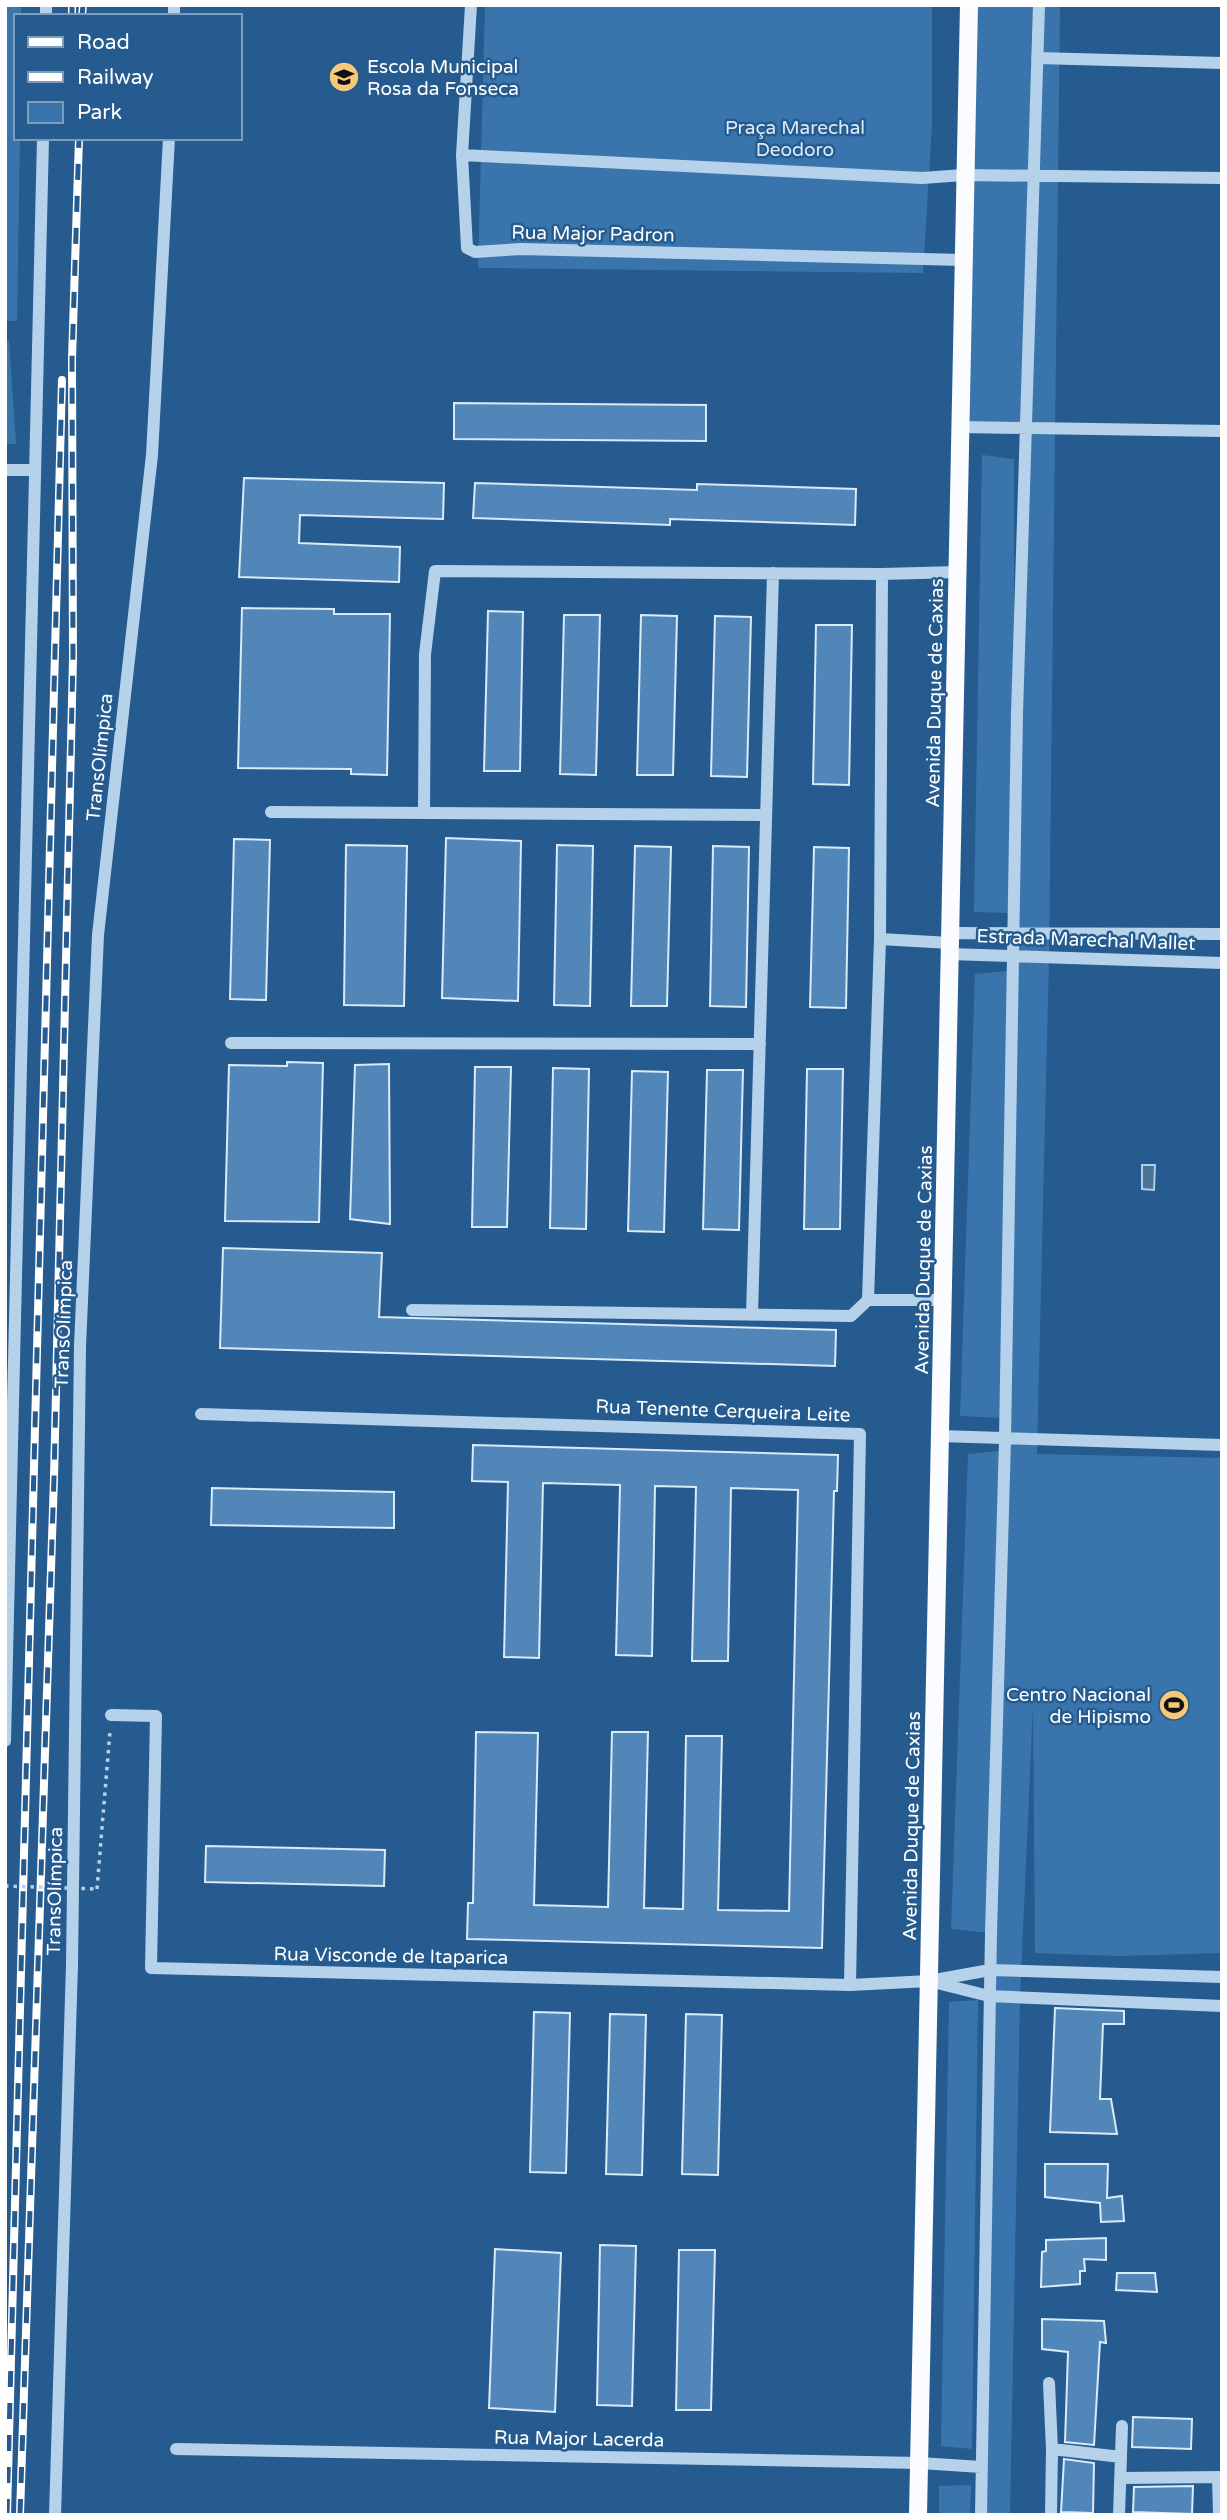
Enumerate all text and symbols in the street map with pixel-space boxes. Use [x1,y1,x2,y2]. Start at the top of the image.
legend [14,14,242,140]
text: Road [77,30,130,55]
place label: Escola Municipal Rosa da Fonseca [367,56,519,100]
school or university icon: Escola Municipal Rosa da Fonseca [327,60,361,94]
text: Railway [77,65,154,90]
text: Park [77,100,122,125]
park label: Praça Marechal Deodoro [725,117,865,161]
street label: Rua Major Padron [511,222,675,246]
street label: Avenida Duque de Caxias [922,578,948,808]
street label: TransOlímpica [82,692,118,822]
street label: Estrada Marechal Mallet [976,925,1196,955]
street label: Avenida Duque de Caxias [911,1145,937,1375]
street label: TransOlímpica [51,1259,77,1389]
street label: Rua Tenente Cerqueira Leite [595,1396,851,1426]
place label: Centro Nacional de Hipismo [1006,1684,1151,1728]
sports icon: Centro Nacional de Hipismo [1157,1688,1191,1722]
street label: Avenida Duque de Caxias [899,1711,925,1941]
street label: TransOlímpica [43,1827,67,1955]
street label: Rua Visconde de Itaparica [273,1943,509,1969]
street label: Rua Major Lacerda [494,2427,664,2451]

